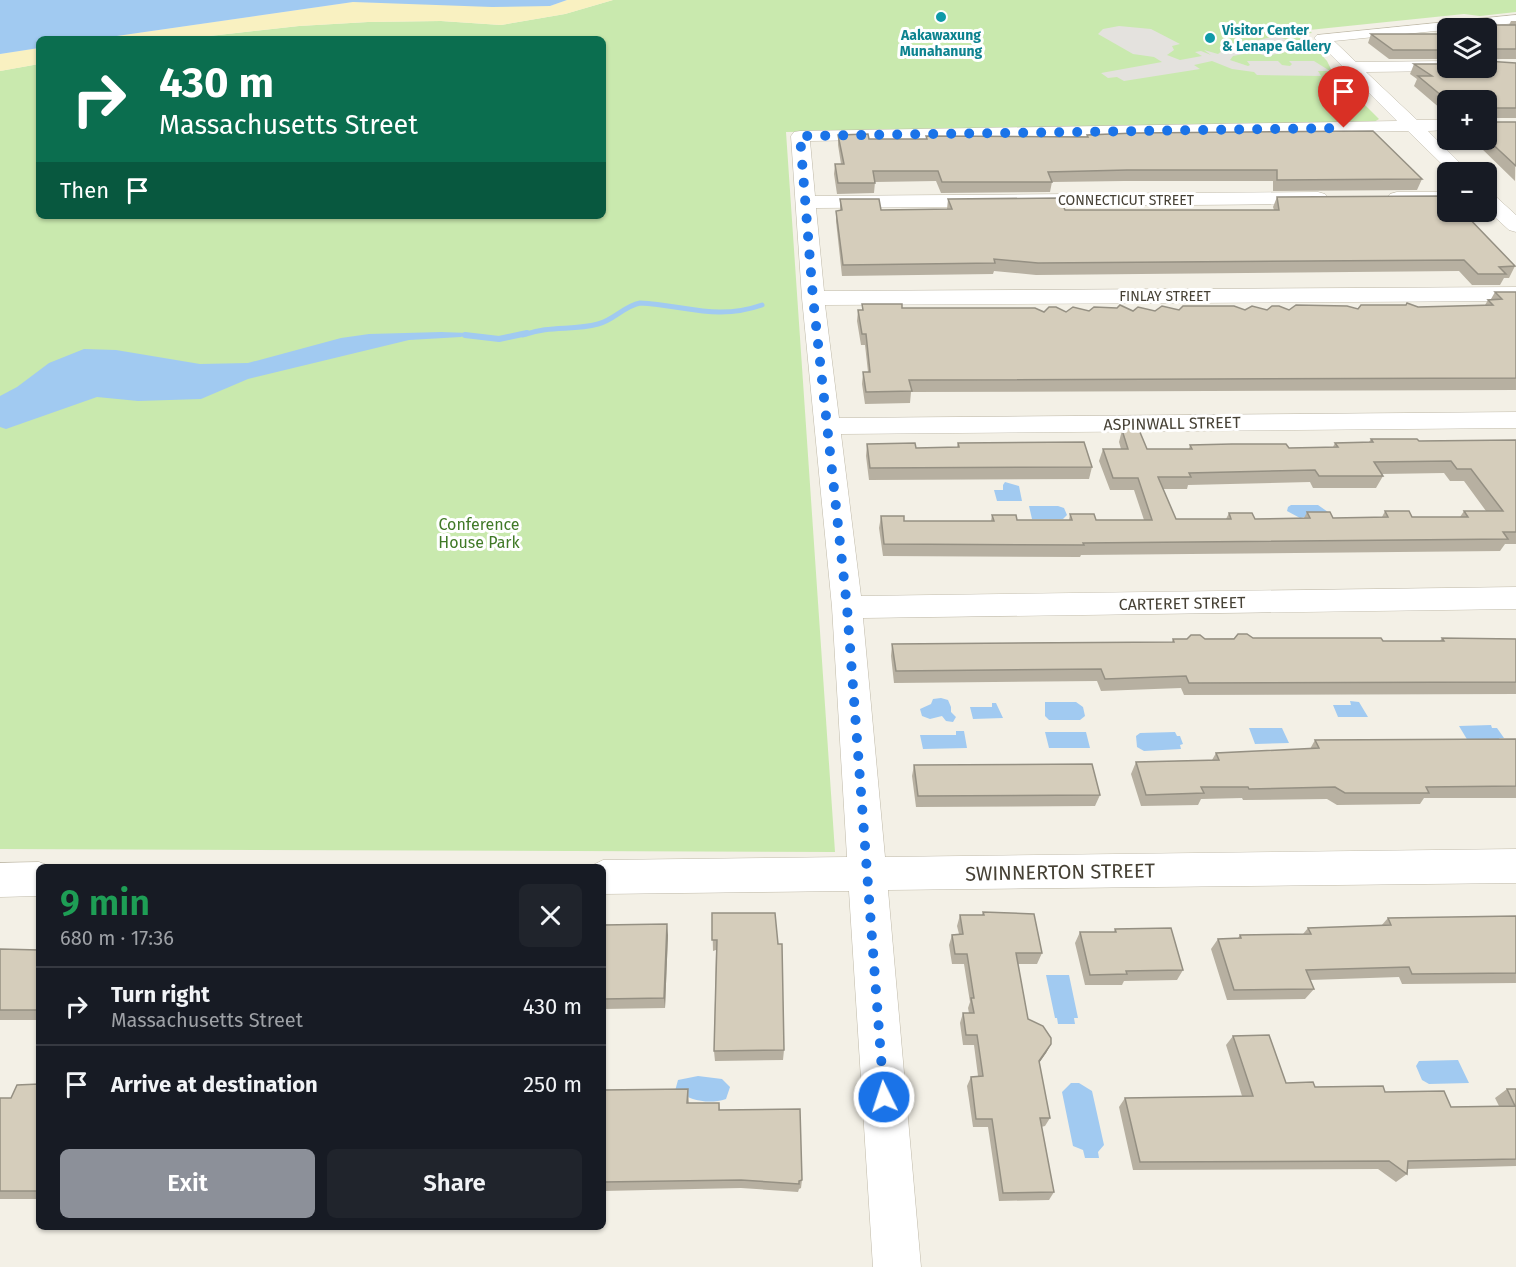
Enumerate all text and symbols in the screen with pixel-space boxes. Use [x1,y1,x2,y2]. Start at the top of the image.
marker: Aakawaxung Munahanung [934,10,948,24]
map controls [1437,18,1497,222]
button: layers [1437,18,1497,78]
place label: Visitor Center & Lenape Gallery [1221,22,1332,55]
place label: Aakawaxung Munahanung [900,27,982,60]
marker: Visitor Center & Lenape Gallery [1203,31,1217,45]
text: 430 m [159,58,274,108]
icon: right [60,60,138,138]
pin [1318,66,1369,128]
icon: arrive [1327,75,1360,108]
button: + [1437,90,1497,150]
text: Massachusetts Street [159,109,418,141]
button: − [1437,162,1497,222]
icon: arrive [121,174,154,207]
text: Then [60,177,109,204]
street label: CONNECTICUT STREET [1058,192,1195,209]
street label: FINLAY STREET [1119,288,1212,305]
street label: ASPINWALL STREET [1103,413,1241,434]
park label: Conference House Park [438,515,521,552]
street label: CARTERET STREET [1118,593,1246,614]
street label: SWINNERTON STREET [965,858,1156,886]
text: 9 min [60,881,150,925]
button: close [519,884,582,947]
text: 680 m · 17:36 [60,926,174,950]
text: Turn right [111,981,210,1008]
icon: right [60,990,93,1023]
text: 430 m [523,993,582,1020]
text: Massachusetts Street [111,1008,303,1032]
position arrow [852,1065,916,1129]
icon: arrive [60,1068,93,1101]
text: Arrive at destination [111,1071,318,1098]
text: 250 m [523,1071,582,1098]
button: Exit [60,1149,315,1218]
button: Share [327,1149,582,1218]

